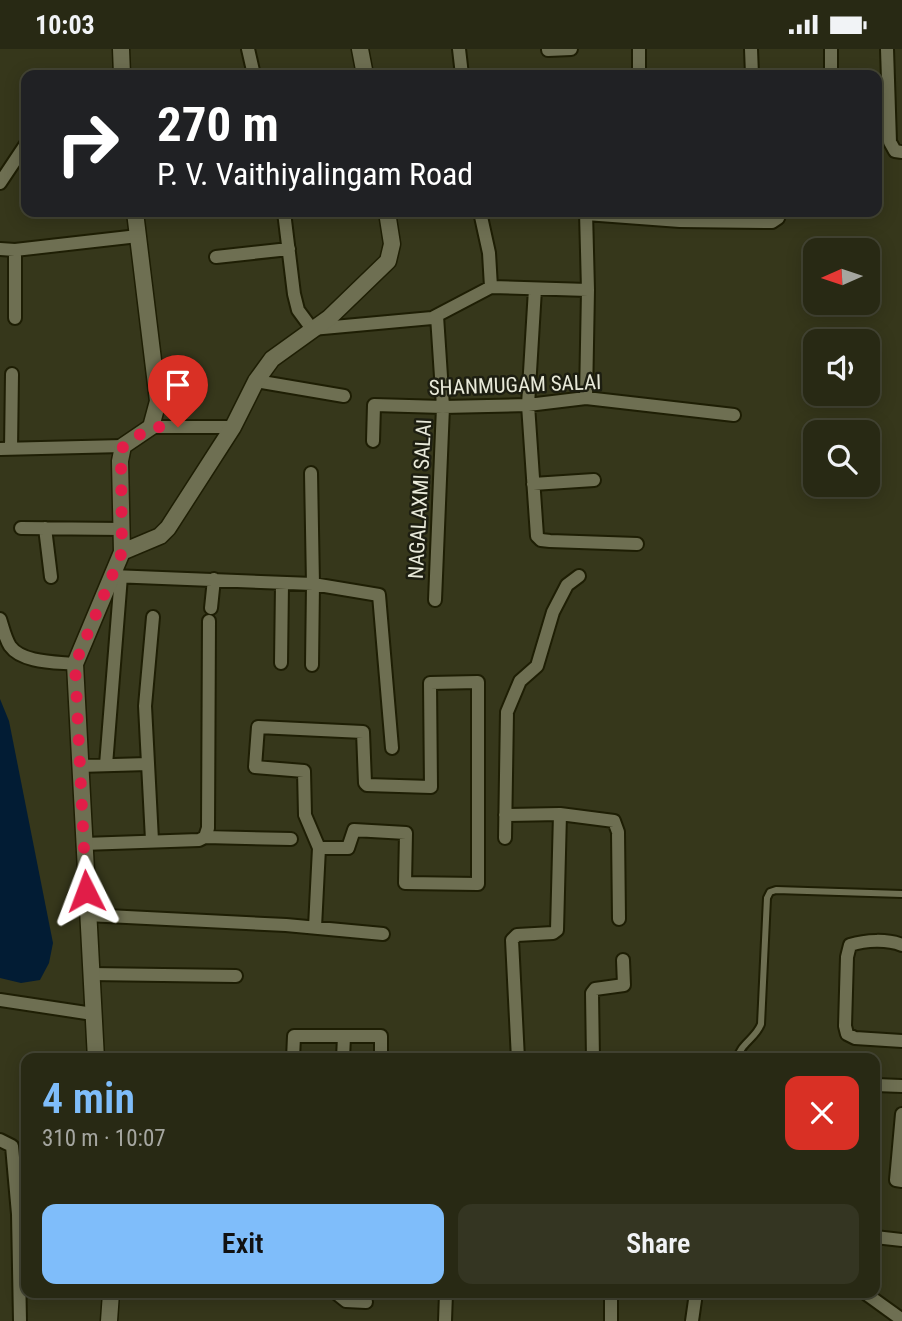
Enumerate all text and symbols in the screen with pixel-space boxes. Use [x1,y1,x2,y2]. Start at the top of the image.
text: 10:03 [35,10,95,40]
text: 270 m [157,96,279,153]
icon: right [42,98,133,189]
text: P. V. Vaithiyalingam Road [157,155,473,193]
north arrow [803,238,880,315]
map controls [803,238,880,497]
button: sound [803,329,880,406]
pin [148,355,208,427]
icon: arrive [159,366,197,404]
street label: SHANMUGAM SALAI [428,370,602,400]
street label: NAGALAXMI SALAI [404,418,436,580]
button: search [803,420,880,497]
position arrow [49,854,123,928]
text: 4 min [42,1074,135,1123]
button: close [785,1076,859,1150]
text: 310 m · 10:07 [42,1125,166,1152]
button: Exit [42,1204,444,1284]
button: Share [458,1204,859,1284]

